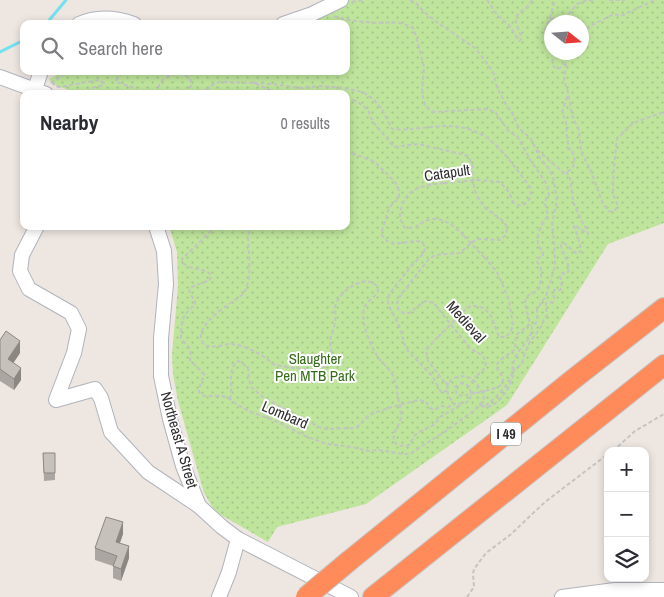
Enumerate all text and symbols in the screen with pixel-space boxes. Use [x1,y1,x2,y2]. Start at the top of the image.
north arrow [544,15,589,60]
search box [20,20,350,75]
icon: search [38,34,66,62]
text: Search here [78,35,163,61]
text: Nearby [40,108,98,137]
text: 0 results [280,112,330,134]
street label: Catapult [423,159,472,186]
street label: Medieval [442,296,491,347]
park label: Slaughter Pen MTB Park [275,348,356,386]
street label: Northeast A Street [156,389,203,491]
street label: Lombard [259,395,312,434]
road number: I 49 [491,422,521,446]
map controls [604,447,649,582]
button: + [604,447,649,492]
button: − [604,492,649,537]
button: layers [604,537,649,582]

